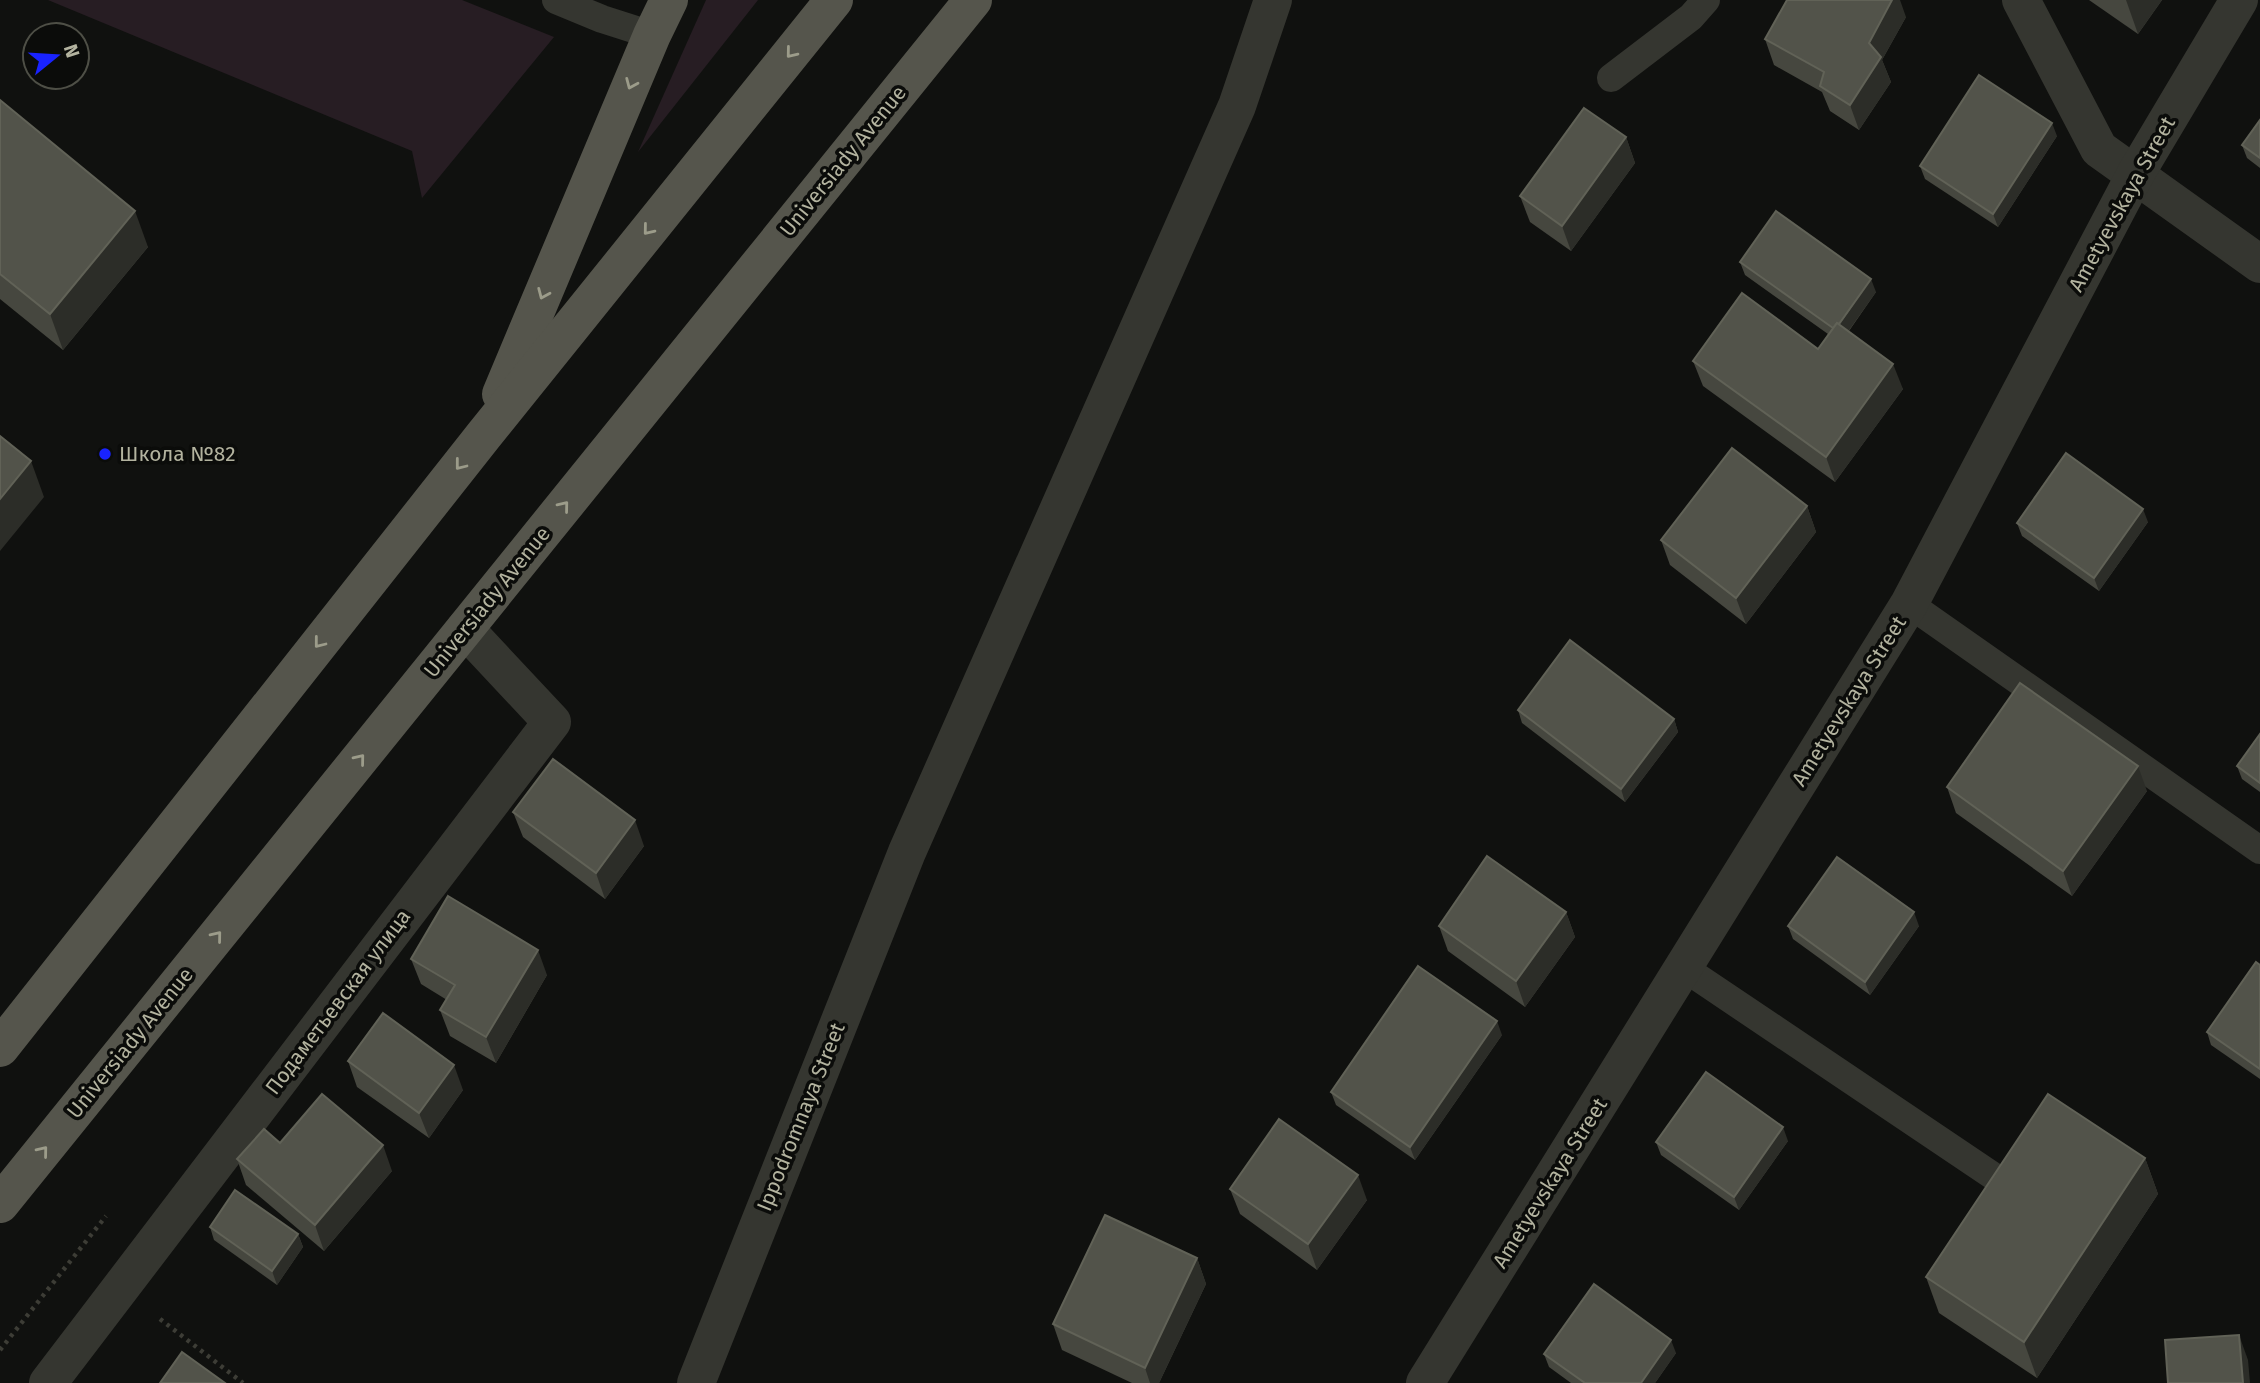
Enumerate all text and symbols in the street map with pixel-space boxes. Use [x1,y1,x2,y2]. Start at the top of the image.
north arrow [21,21,91,91]
text: N [59,41,85,60]
one-way arrow [787,45,799,58]
one-way arrow [625,77,639,90]
street label: Universiady Avenue [774,80,912,242]
street label: Ametyevskaya Street [2063,112,2181,296]
one-way arrow [644,223,657,235]
one-way arrow [537,287,551,299]
place label: Школа №82 [119,441,236,467]
marker: Школа №82 [97,446,113,462]
one-way arrow [455,457,468,469]
one-way arrow [556,501,569,513]
street label: Universiady Avenue [418,521,556,683]
street label: Ametyevskaya Street [1786,611,1912,791]
one-way arrow [314,636,327,648]
one-way arrow [352,755,364,768]
street label: Подаметьевская улица [260,904,416,1100]
one-way arrow [208,932,221,944]
street label: Universiady Avenue [61,962,199,1124]
street label: Ippodromnaya Street [751,1019,851,1215]
street label: Ametyevskaya Street [1487,1093,1613,1273]
one-way arrow [35,1147,47,1160]

